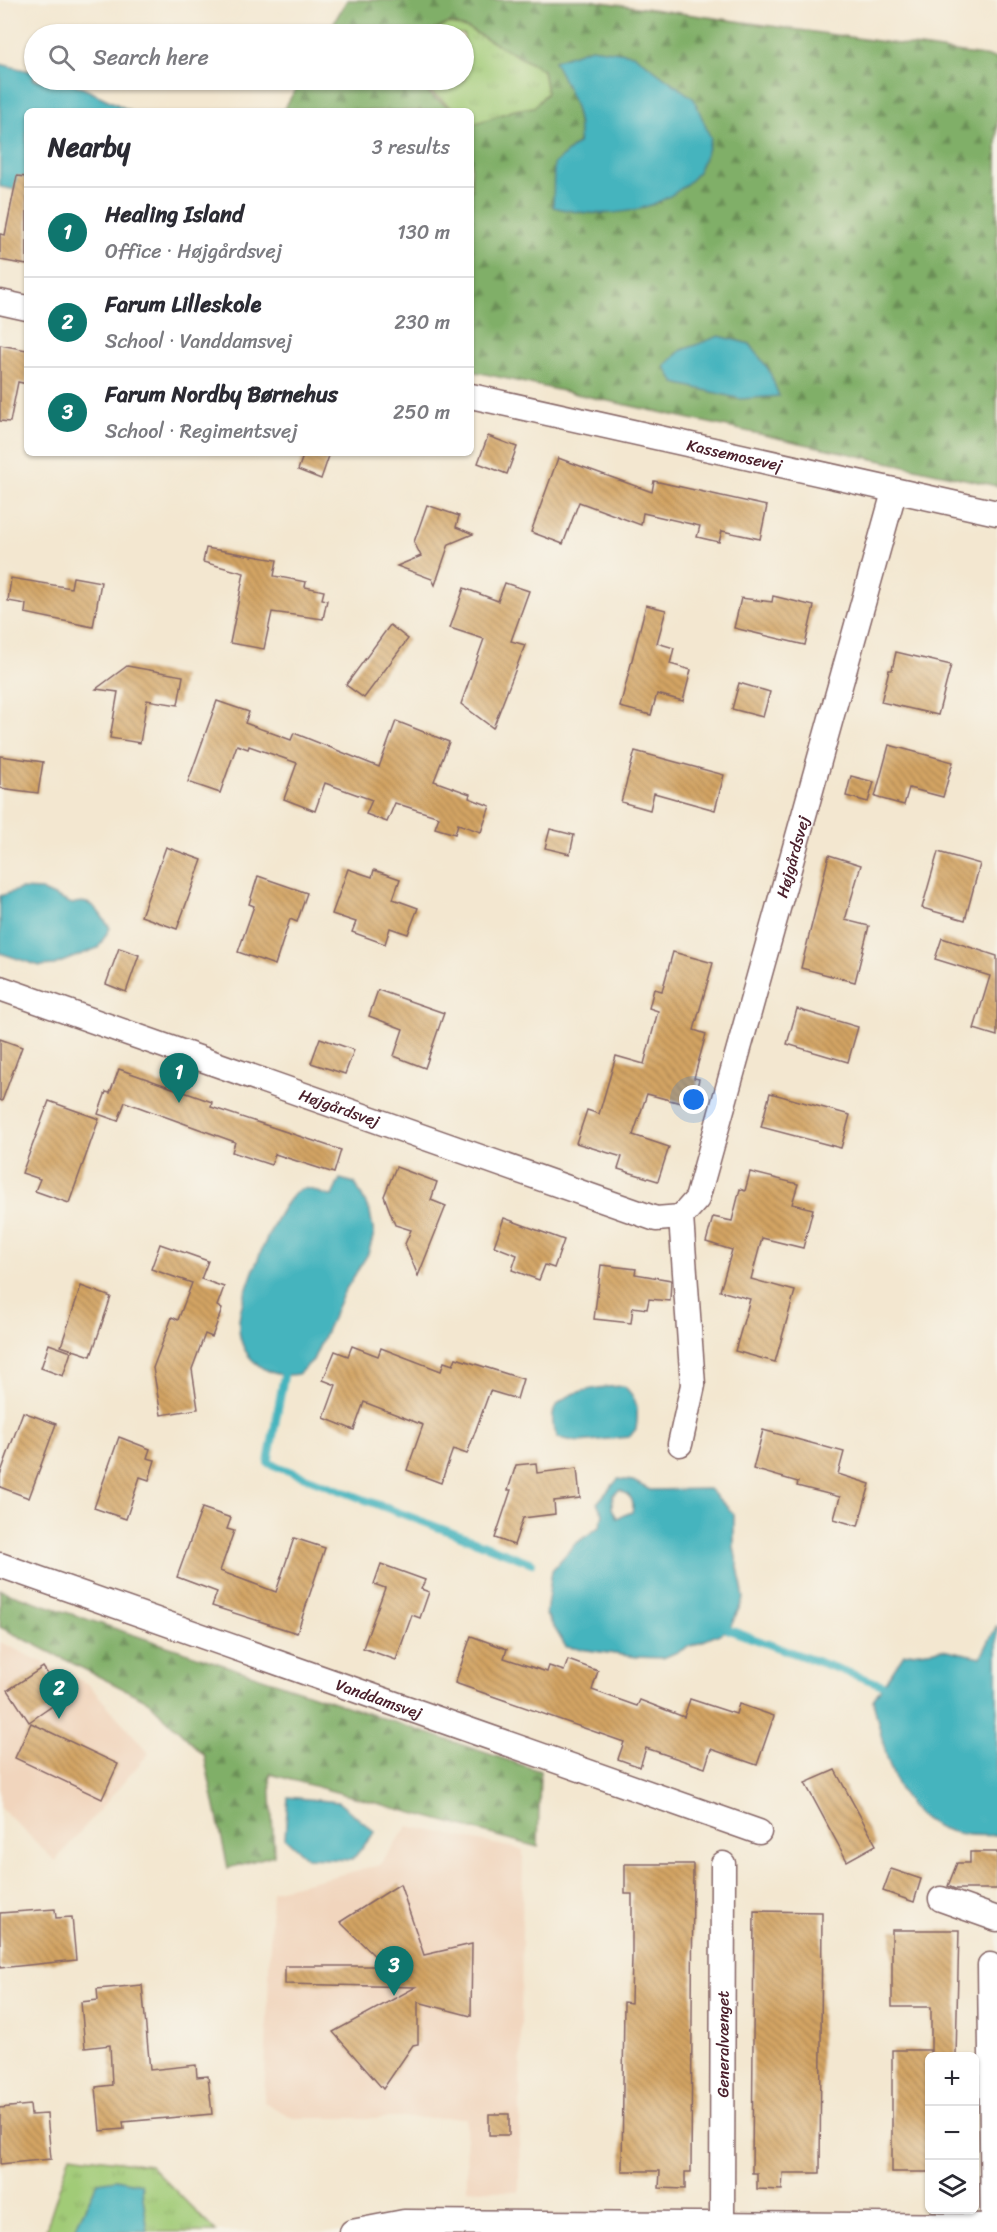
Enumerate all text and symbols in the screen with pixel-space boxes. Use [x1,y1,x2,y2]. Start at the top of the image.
search box [24,24,474,90]
text: Search here [93,38,209,77]
icon: search [45,41,78,74]
text: Nearby [48,124,130,170]
text: 3 results [372,130,450,165]
text: Healing Island [105,195,244,234]
text: 1 [63,215,72,250]
text: 130 m [397,215,450,250]
text: Office · Højgårdsvej [105,234,282,269]
text: Farum Lilleskole [105,285,261,324]
text: 2 [62,305,73,340]
text: 230 m [394,305,450,340]
text: School · Vanddamsvej [105,324,292,359]
text: Farum Nordby Børnehus [105,375,338,414]
text: 3 [62,395,73,430]
text: 250 m [393,395,450,430]
text: School · Regimentsvej [105,414,298,449]
street label: Kassemosevej [684,430,786,480]
street label: Højgårdsvej [768,812,818,901]
pin: 1 [160,1054,198,1103]
street label: Højgårdsvej [295,1080,385,1136]
your location [679,1085,708,1114]
pin: 2 [40,1670,78,1719]
street label: Vanddamsvej [332,1670,427,1728]
pin: 3 [374,1946,414,1996]
street label: Generalvænget [708,1991,738,2097]
map controls [925,2052,979,2214]
button: + [925,2052,979,2106]
button: − [925,2106,979,2160]
button: layers [925,2160,979,2214]

